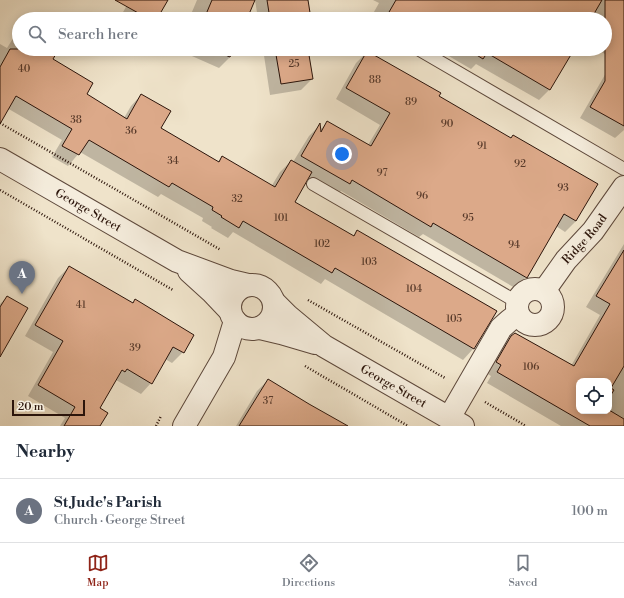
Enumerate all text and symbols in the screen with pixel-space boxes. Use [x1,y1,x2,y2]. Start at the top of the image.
search box [12,12,612,56]
icon: search [26,23,48,45]
text: Search here [58,25,138,44]
house number: 25 [288,58,300,70]
house number: 40 [18,63,31,75]
house number: 88 [369,74,381,86]
house number: 89 [405,96,417,108]
house number: 38 [70,114,82,126]
house number: 90 [441,118,454,130]
house number: 36 [125,125,137,137]
house number: 91 [477,140,488,152]
your location [332,144,352,164]
house number: 34 [167,155,179,167]
house number: 92 [514,158,526,170]
house number: 97 [376,167,388,179]
house number: 93 [557,182,569,194]
street label: George Street [53,185,125,235]
house number: 96 [416,190,428,202]
house number: 32 [231,193,243,205]
street label: Ridge Road [559,211,610,267]
house number: 101 [274,212,289,224]
house number: 95 [462,212,474,224]
house number: 102 [314,238,330,250]
house number: 94 [508,239,520,251]
house number: 103 [361,256,378,268]
pin: A [9,261,35,294]
house number: 104 [406,283,422,295]
house number: 41 [76,299,87,311]
house number: 105 [446,313,463,325]
house number: 39 [129,342,141,354]
street label: George Street [358,361,430,411]
house number: 106 [523,361,539,373]
map controls [576,378,612,414]
button: locate [576,378,612,414]
house number: 37 [263,395,273,407]
scale bar [12,398,85,417]
text: 20 m [18,400,43,414]
text: Nearby [16,441,75,463]
text: St Jude's Parish [54,493,162,512]
text: A [24,503,34,519]
text: 100 m [572,503,608,519]
text: Church · George Street [54,512,185,528]
tab: Map [87,552,109,590]
tab: Directions [282,552,335,590]
tab: Saved [508,552,537,590]

